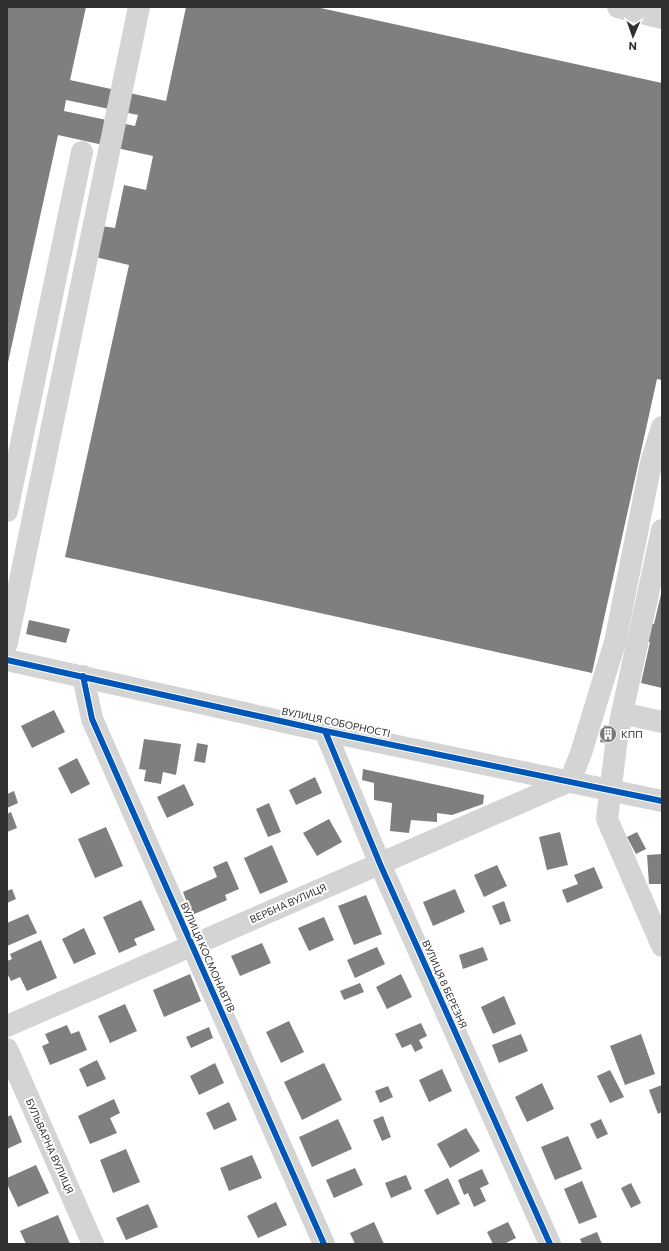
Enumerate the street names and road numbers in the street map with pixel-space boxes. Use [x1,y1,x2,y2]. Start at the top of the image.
street label: ВУЛИЦЯ СОБОРНОСТІ [281,705,391,739]
street label: ВЕРБНА ВУЛИЦЯ [248,881,328,925]
street label: ВУЛИЦЯ КОСМОНАВТІВ [178,900,238,1014]
street label: ВУЛИЦЯ 8 БЕРЕЗНЯ [420,938,470,1030]
street label: БУЛЬВАРНА ВУЛИЦЯ [24,1096,76,1196]

